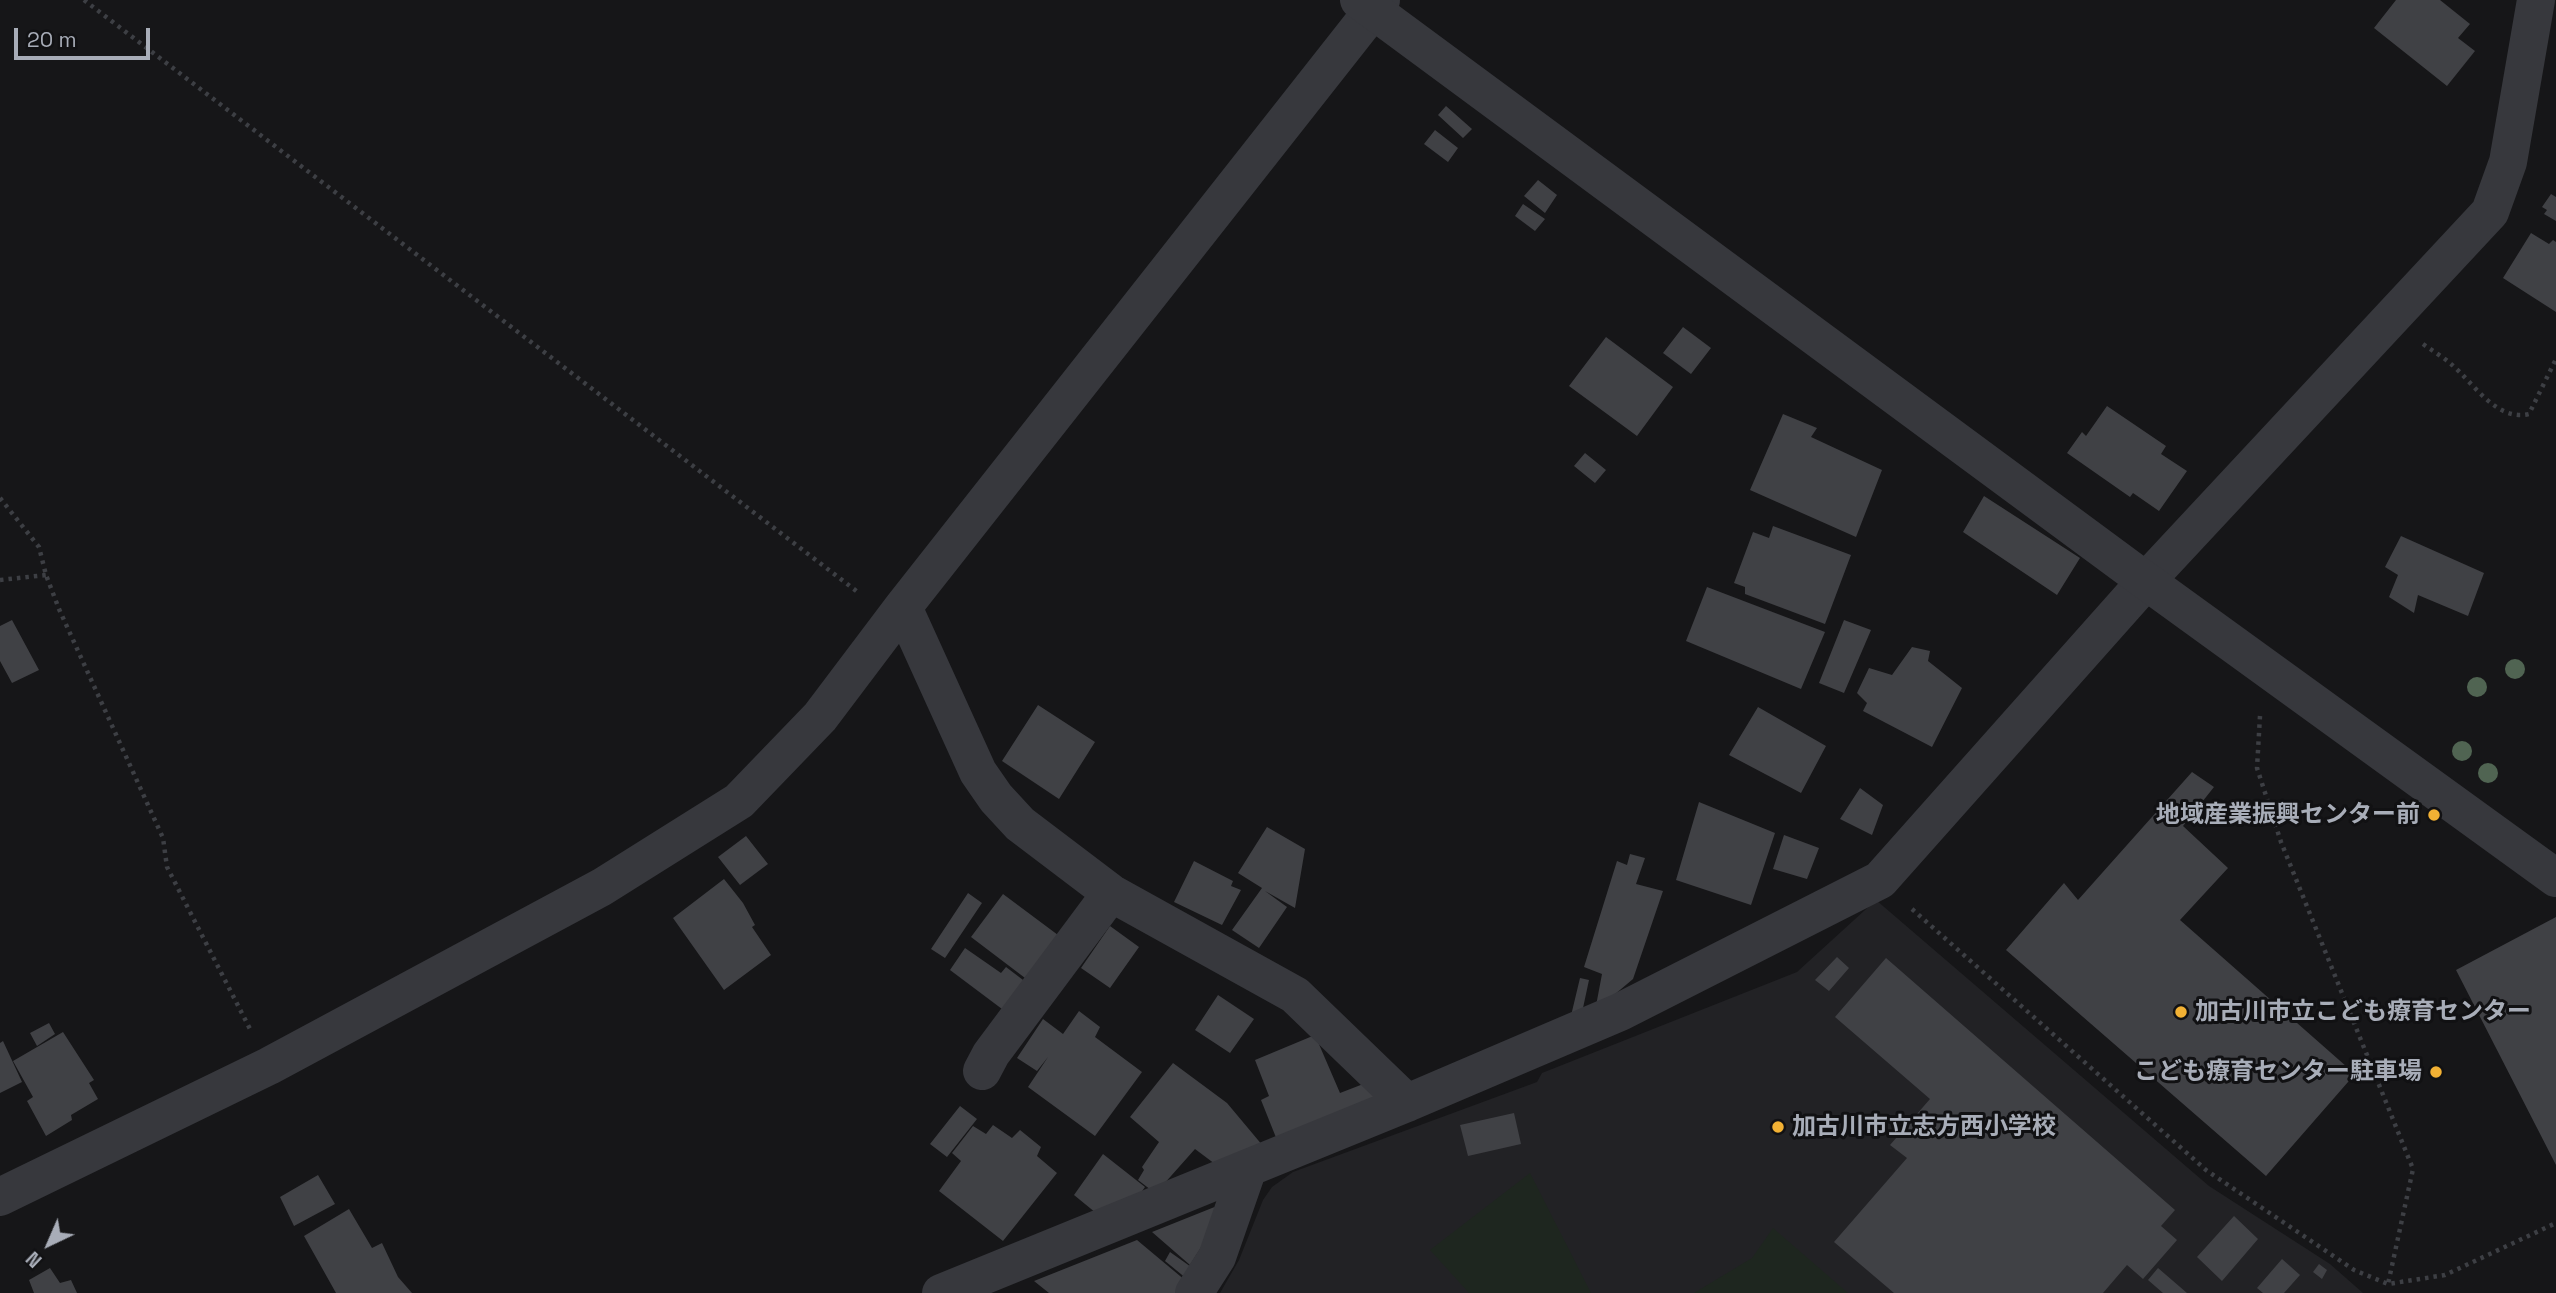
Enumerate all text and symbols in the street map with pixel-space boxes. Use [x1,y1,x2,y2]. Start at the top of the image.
scale bar [18,14,154,58]
text: 20 m [27,26,77,53]
place label: 地域産業振興センター前 [2156,801,2420,829]
marker: 地域産業振興センター前 [2426,807,2442,823]
place label: 加古川市立こども療育センター [2195,998,2531,1026]
marker: 加古川市立こども療育センター [2173,1004,2189,1020]
place label: こども療育センター駐車場 [2134,1058,2422,1086]
marker: こども療育センター駐車場 [2428,1064,2444,1080]
place label: 加古川市立志方西小学校 [1792,1113,2056,1141]
marker: 加古川市立志方西小学校 [1770,1119,1786,1135]
north arrow [14,1209,84,1279]
text: N [21,1246,47,1273]

